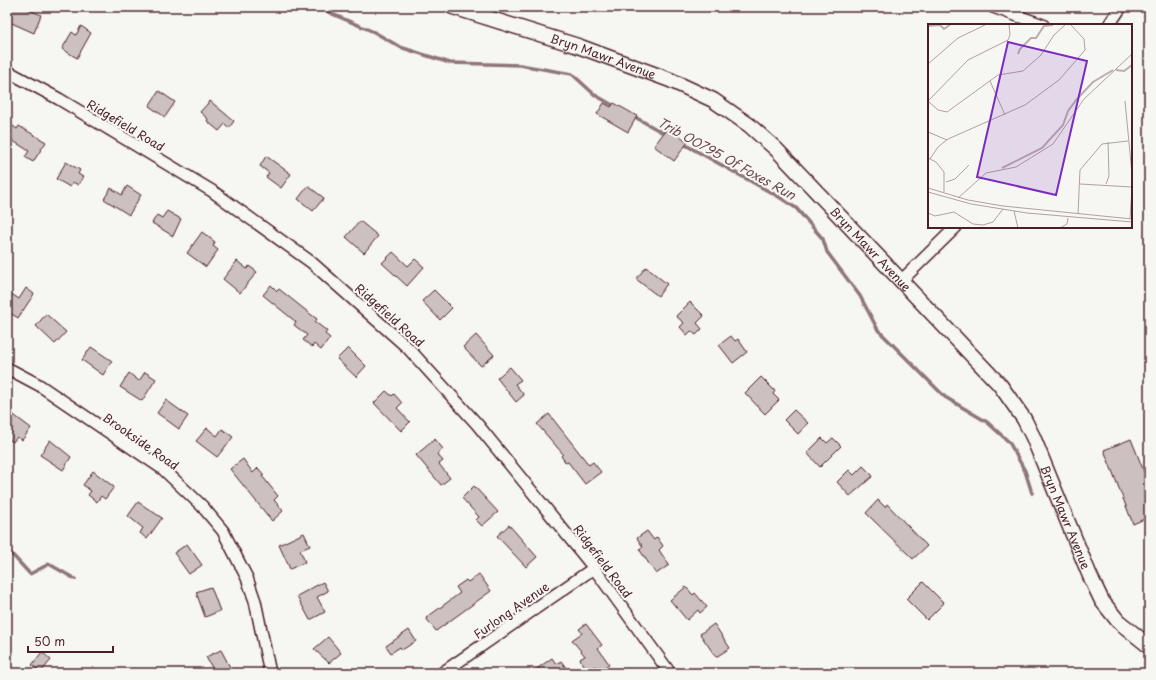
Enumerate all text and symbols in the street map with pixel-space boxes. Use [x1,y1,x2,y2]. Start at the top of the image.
inset map [928,24,1132,228]
street label: Bryn Mawr Avenue [548,29,659,83]
street label: Ridgefield Road [84,95,168,155]
water label: Trib 00795 Of Foxes Run [655,112,800,204]
street label: Bryn Mawr Avenue [826,202,916,296]
street label: Ridgefield Road [351,279,429,351]
street label: Brookside Road [99,408,183,474]
street label: Bryn Mawr Avenue [1036,462,1095,572]
street label: Ridgefield Road [569,521,637,601]
street label: Furlong Avenue [470,577,553,643]
scale bar [28,628,113,654]
text: 50 m [34,632,65,650]

